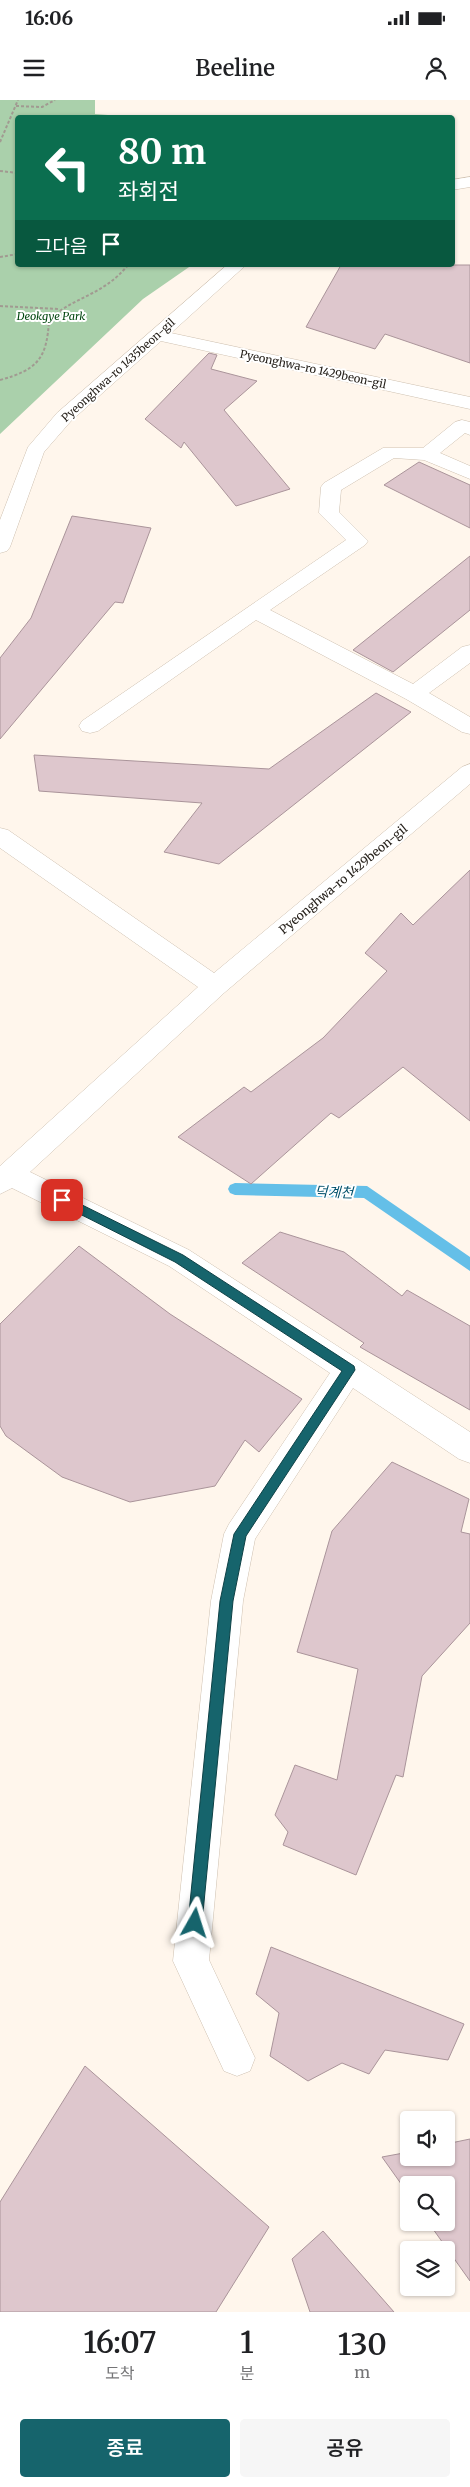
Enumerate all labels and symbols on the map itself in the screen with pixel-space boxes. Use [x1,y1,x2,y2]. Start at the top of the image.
park label: Deokgye Park [16,309,85,323]
street label: Pyeonghwa-ro 1435beon-gil [58,315,178,425]
street label: Pyeonghwa-ro 1429beon-gil [238,347,388,391]
street label: Pyeonghwa-ro 1429beon-gil [276,821,410,937]
pin [41,1179,83,1221]
water label: 덕계천 [314,1182,355,1202]
position arrow [168,1896,220,1948]

